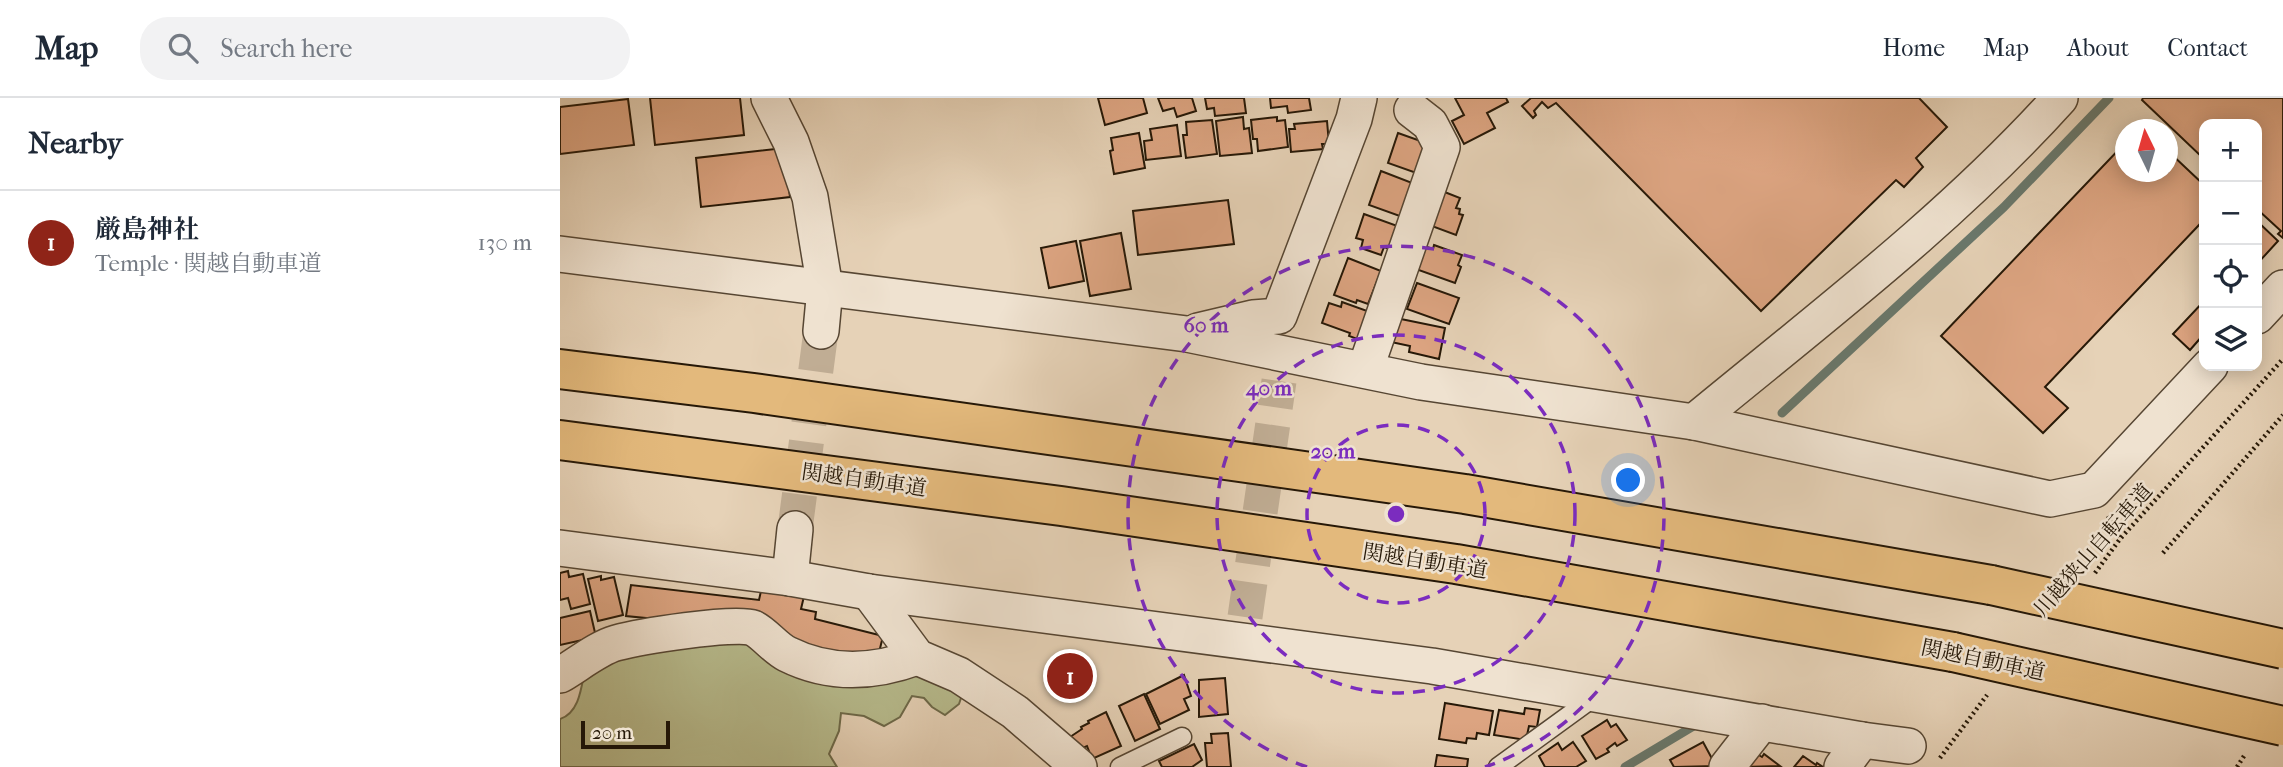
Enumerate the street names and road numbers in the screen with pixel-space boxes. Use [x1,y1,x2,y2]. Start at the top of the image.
street label: 関越自動車道 [800,459,928,501]
street label: 川越狭山自転車道 [2029,479,2157,621]
street label: 関越自動車道 [1361,539,1489,583]
street label: 関越自動車道 [1919,635,2047,685]

